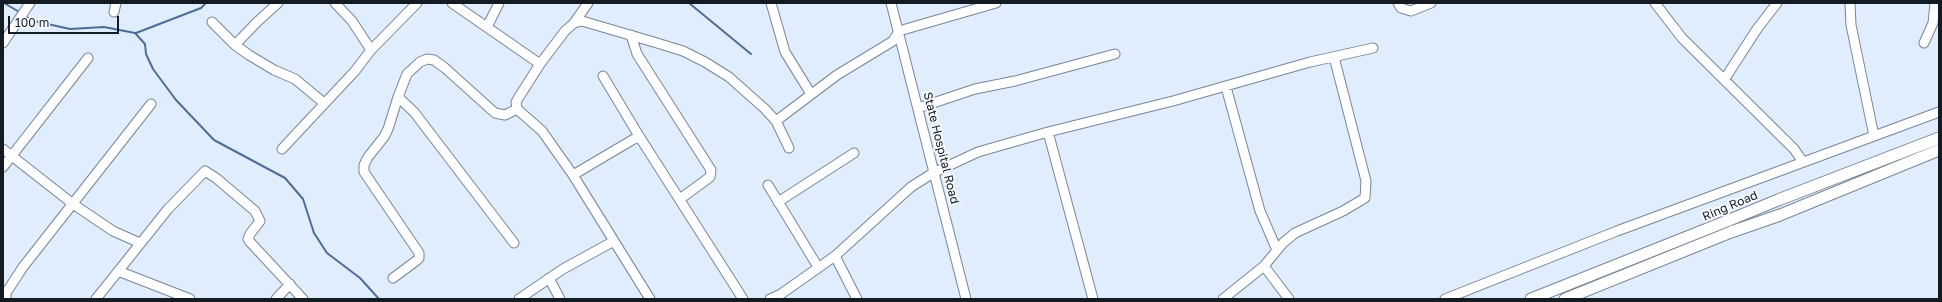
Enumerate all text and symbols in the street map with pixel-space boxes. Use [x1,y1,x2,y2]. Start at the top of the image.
scale bar [10,8,121,34]
text: 100 m [15,15,49,30]
street label: State Hospital Road [920,91,962,205]
street label: Ring Road [1700,188,1760,224]

